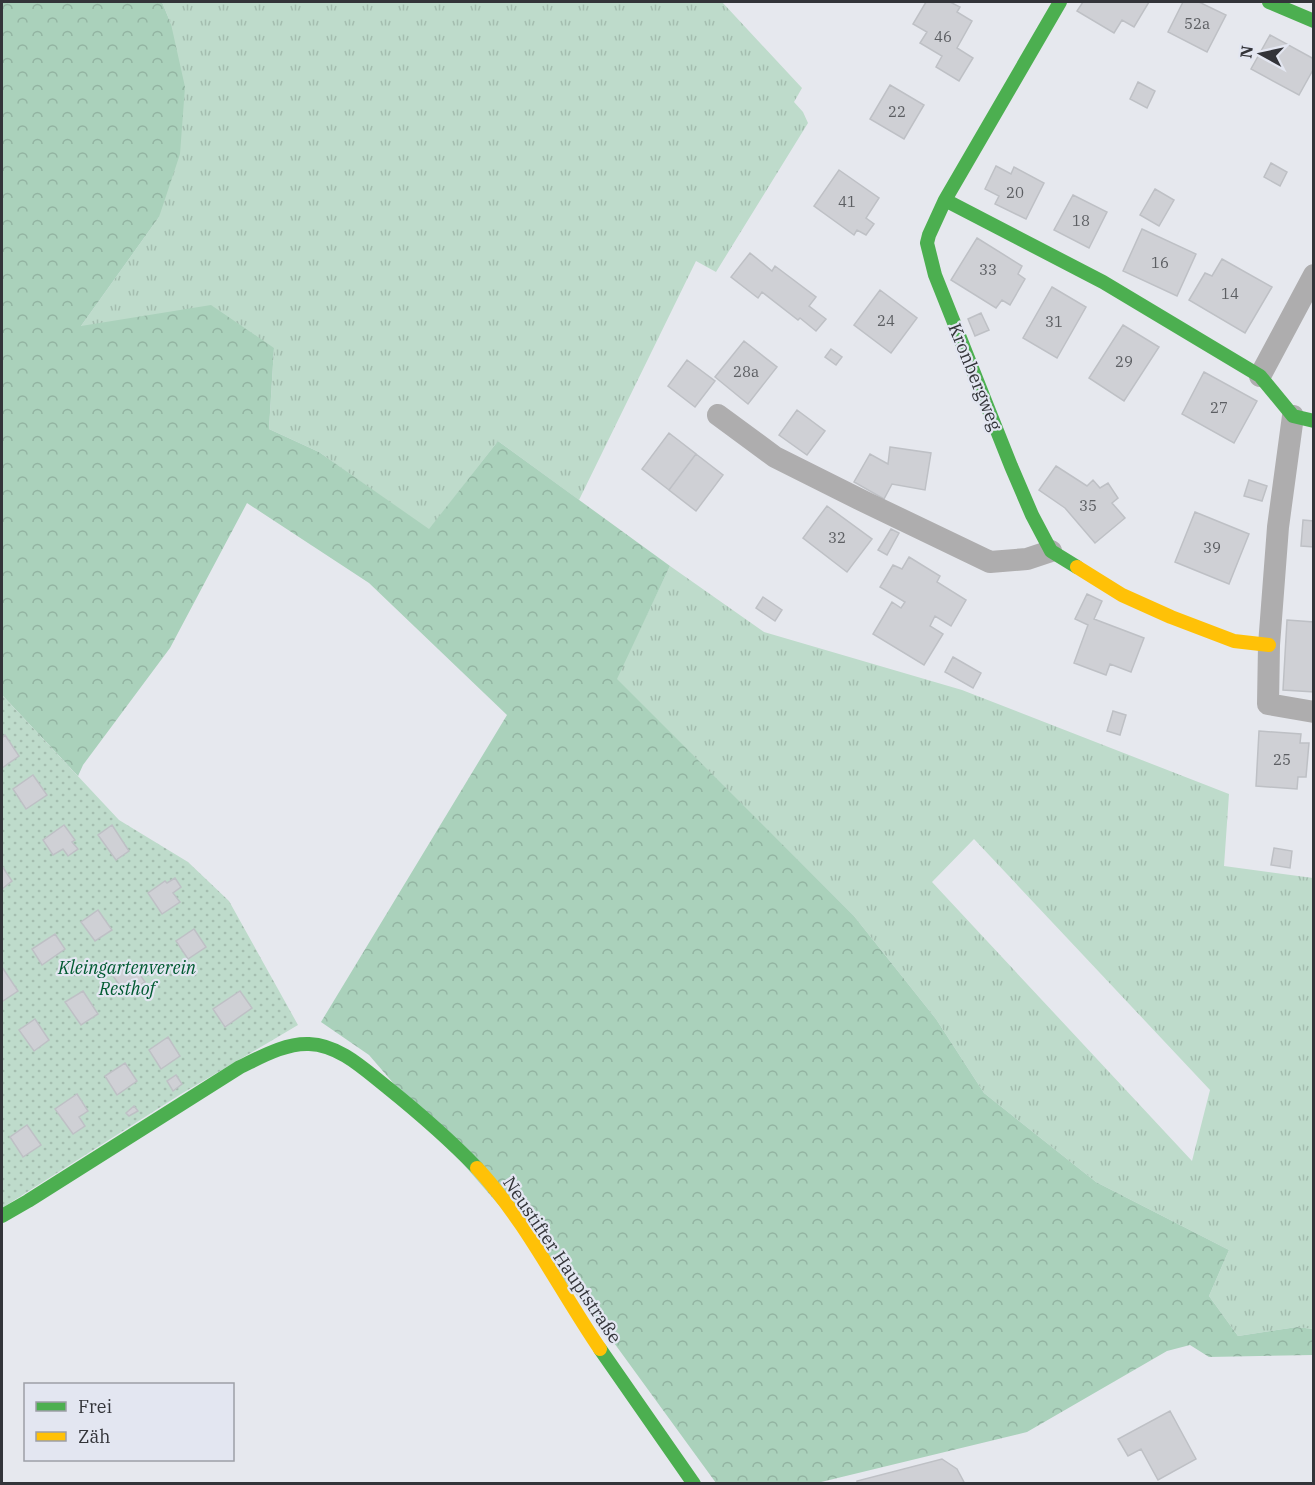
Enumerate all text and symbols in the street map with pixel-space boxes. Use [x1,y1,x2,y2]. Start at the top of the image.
house number: 52a [1184,14,1210,33]
north arrow [1231,24,1291,84]
house number: 46 [934,27,952,46]
text: N [1235,44,1257,60]
house number: 22 [888,102,906,121]
house number: 20 [1006,183,1024,202]
house number: 41 [838,192,856,211]
house number: 18 [1072,211,1090,230]
house number: 16 [1151,253,1169,272]
house number: 33 [979,260,997,279]
house number: 14 [1221,284,1239,303]
house number: 24 [877,311,895,330]
house number: 31 [1045,312,1063,331]
street label: Kronbergweg [943,320,1008,434]
house number: 29 [1115,352,1133,371]
house number: 28a [733,362,759,381]
house number: 27 [1210,398,1228,417]
house number: 35 [1079,496,1097,515]
house number: 32 [828,528,846,547]
house number: 39 [1203,538,1221,557]
house number: 25 [1273,750,1291,769]
park label: Kleingartenverein Resthof [57,956,197,1000]
street label: Neustifter Hauptstraße [498,1172,627,1347]
legend [24,1383,234,1461]
text: Frei [78,1395,112,1418]
text: Zäh [78,1425,111,1448]

